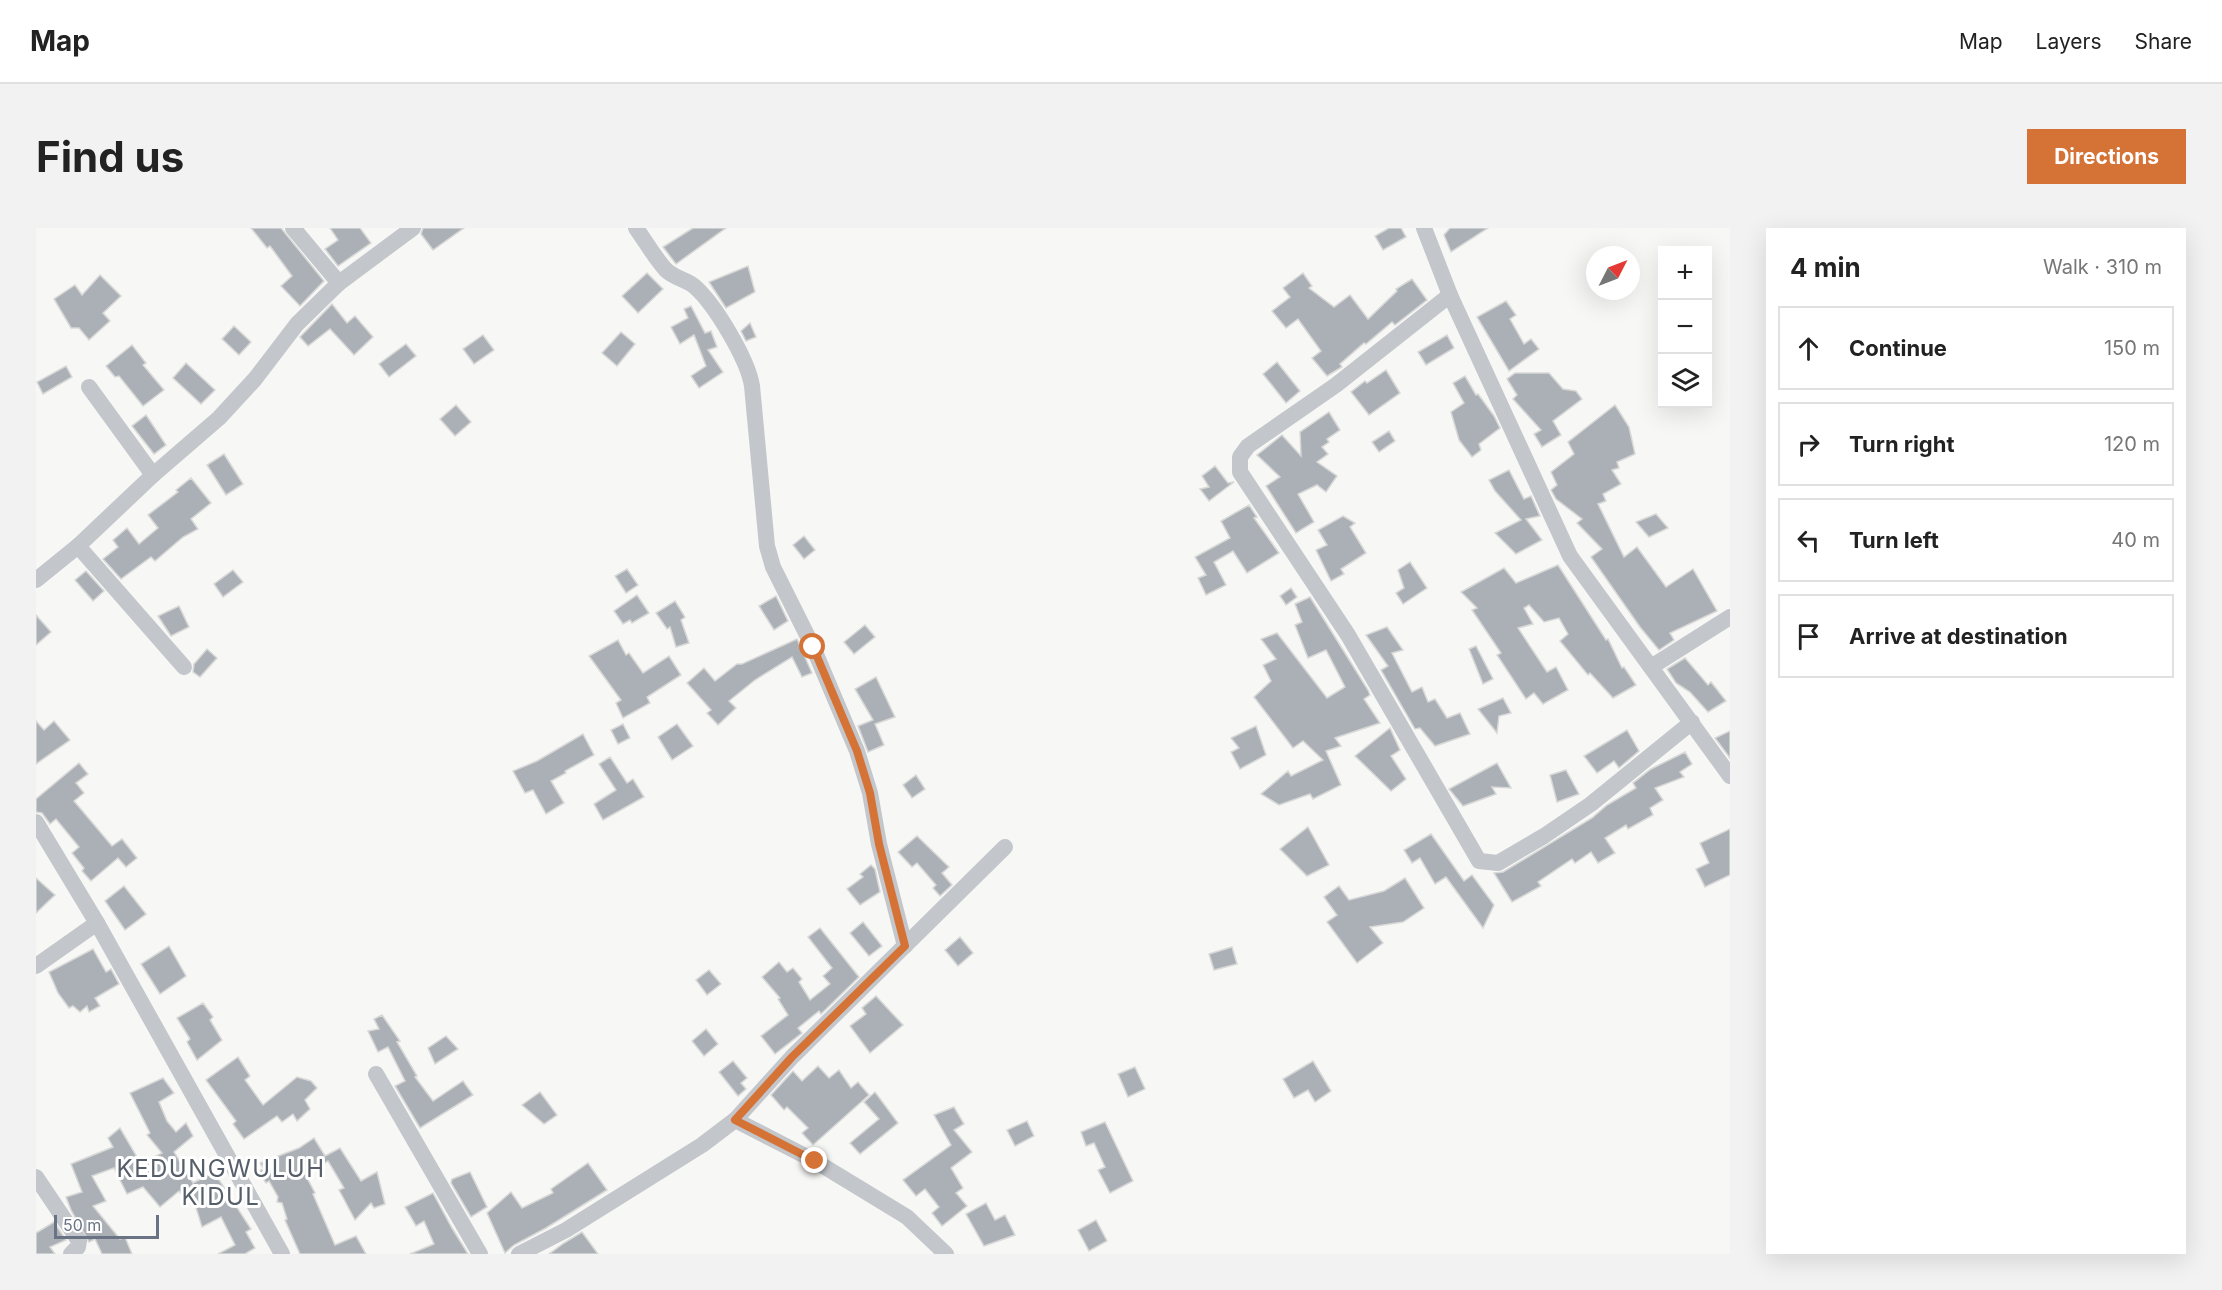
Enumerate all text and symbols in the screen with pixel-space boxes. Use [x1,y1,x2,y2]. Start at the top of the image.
text: Map [30,24,90,58]
text: Map [1959,29,2003,54]
text: Layers [2036,29,2102,54]
text: Share [2135,29,2192,54]
button: Directions [2027,129,2186,184]
text: Find us [36,131,184,182]
north arrow [1586,246,1640,300]
map controls [1658,246,1712,408]
button: + [1658,246,1712,300]
text: 4 min [1790,252,1861,283]
text: Walk · 310 m [2043,255,2162,279]
button: − [1658,300,1712,354]
icon: ahead [1792,332,1825,365]
text: Continue [1849,335,1947,361]
text: 150 m [2104,336,2160,360]
button: layers [1658,354,1712,408]
icon: right [1792,428,1825,461]
text: Turn right [1849,431,1955,457]
text: 120 m [2104,432,2160,456]
icon: left [1792,524,1825,557]
text: Turn left [1849,527,1939,553]
text: 40 m [2111,528,2160,552]
icon: arrive [1792,620,1825,653]
text: Arrive at destination [1849,623,2068,649]
route start [799,633,825,659]
route end [801,1147,827,1173]
district label: KEDUNGWULUH KIDUL [117,1154,326,1211]
scale bar [54,1212,159,1240]
text: 50 m [63,1215,101,1235]

